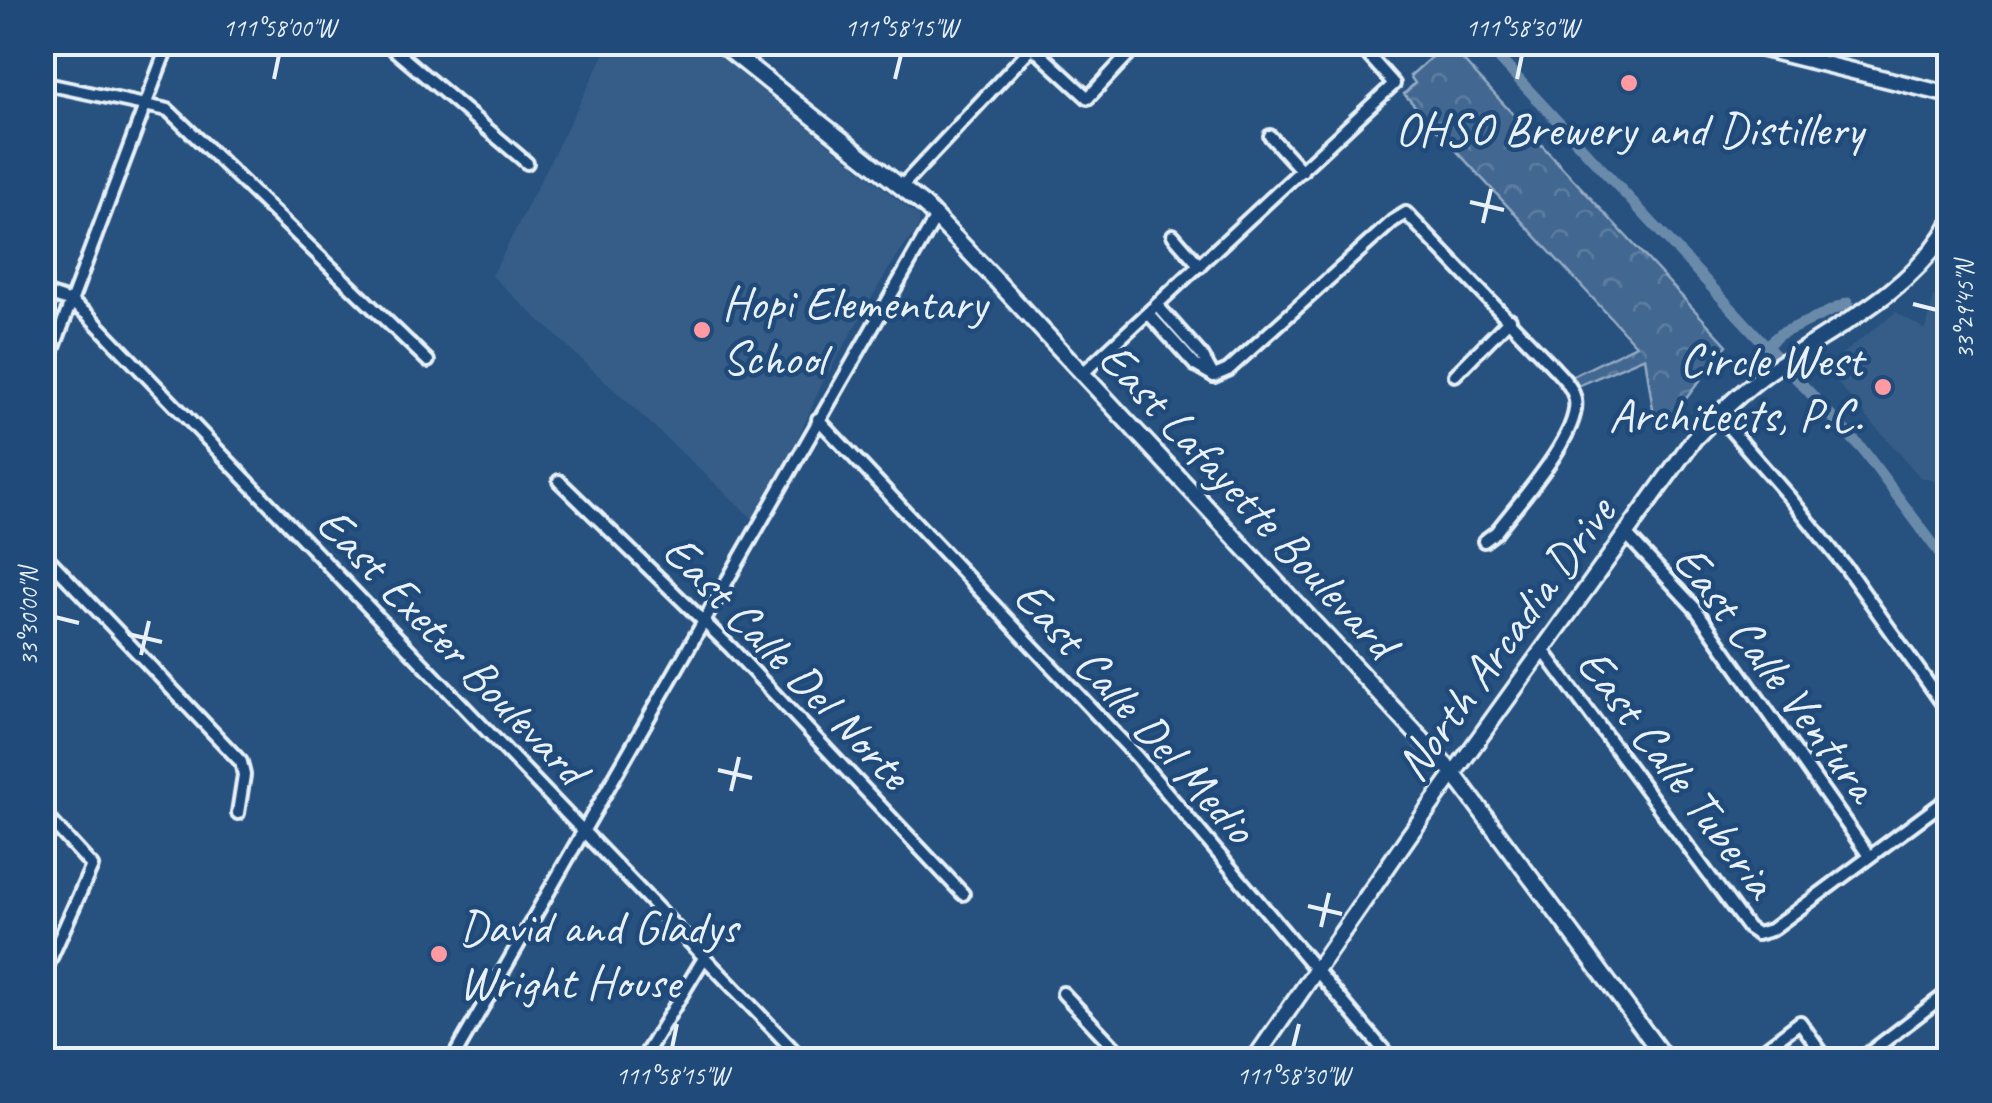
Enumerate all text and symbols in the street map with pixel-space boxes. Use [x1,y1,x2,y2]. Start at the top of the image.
text: 111°58'00"W [223,12,339,44]
text: 111°58'15"W [845,12,961,44]
text: 111°58'30"W [1466,12,1582,44]
marker: OHSO Brewery and Distillery [1618,72,1640,94]
place label: OHSO Brewery and Distillery [1395,99,1867,159]
text: 33°29'45"N [1949,257,1981,359]
place label: Hopi Elementary School [722,273,990,388]
marker: Hopi Elementary School [691,319,713,341]
street label: East Lafayette Boulevard [1086,329,1415,676]
place label: Circle West Architects, P.C. [1609,330,1867,445]
marker: Circle West Architects, P.C. [1872,376,1894,398]
street label: North Arcadia Drive [1382,482,1630,792]
street label: East Exeter Boulevard [304,494,605,802]
street label: East Calle Del Norte [651,522,926,804]
street label: East Calle Ventura [1660,533,1895,816]
text: 33°30'00"N [13,564,45,666]
street label: East Calle Del Medio [1001,568,1271,858]
street label: East Calle Tuberia [1564,636,1792,912]
place label: David and Gladys Wright House [459,897,742,1012]
marker: David and Gladys Wright House [428,943,450,965]
text: 111°58'15"W [616,1060,732,1092]
text: 111°58'30"W [1237,1060,1353,1092]

